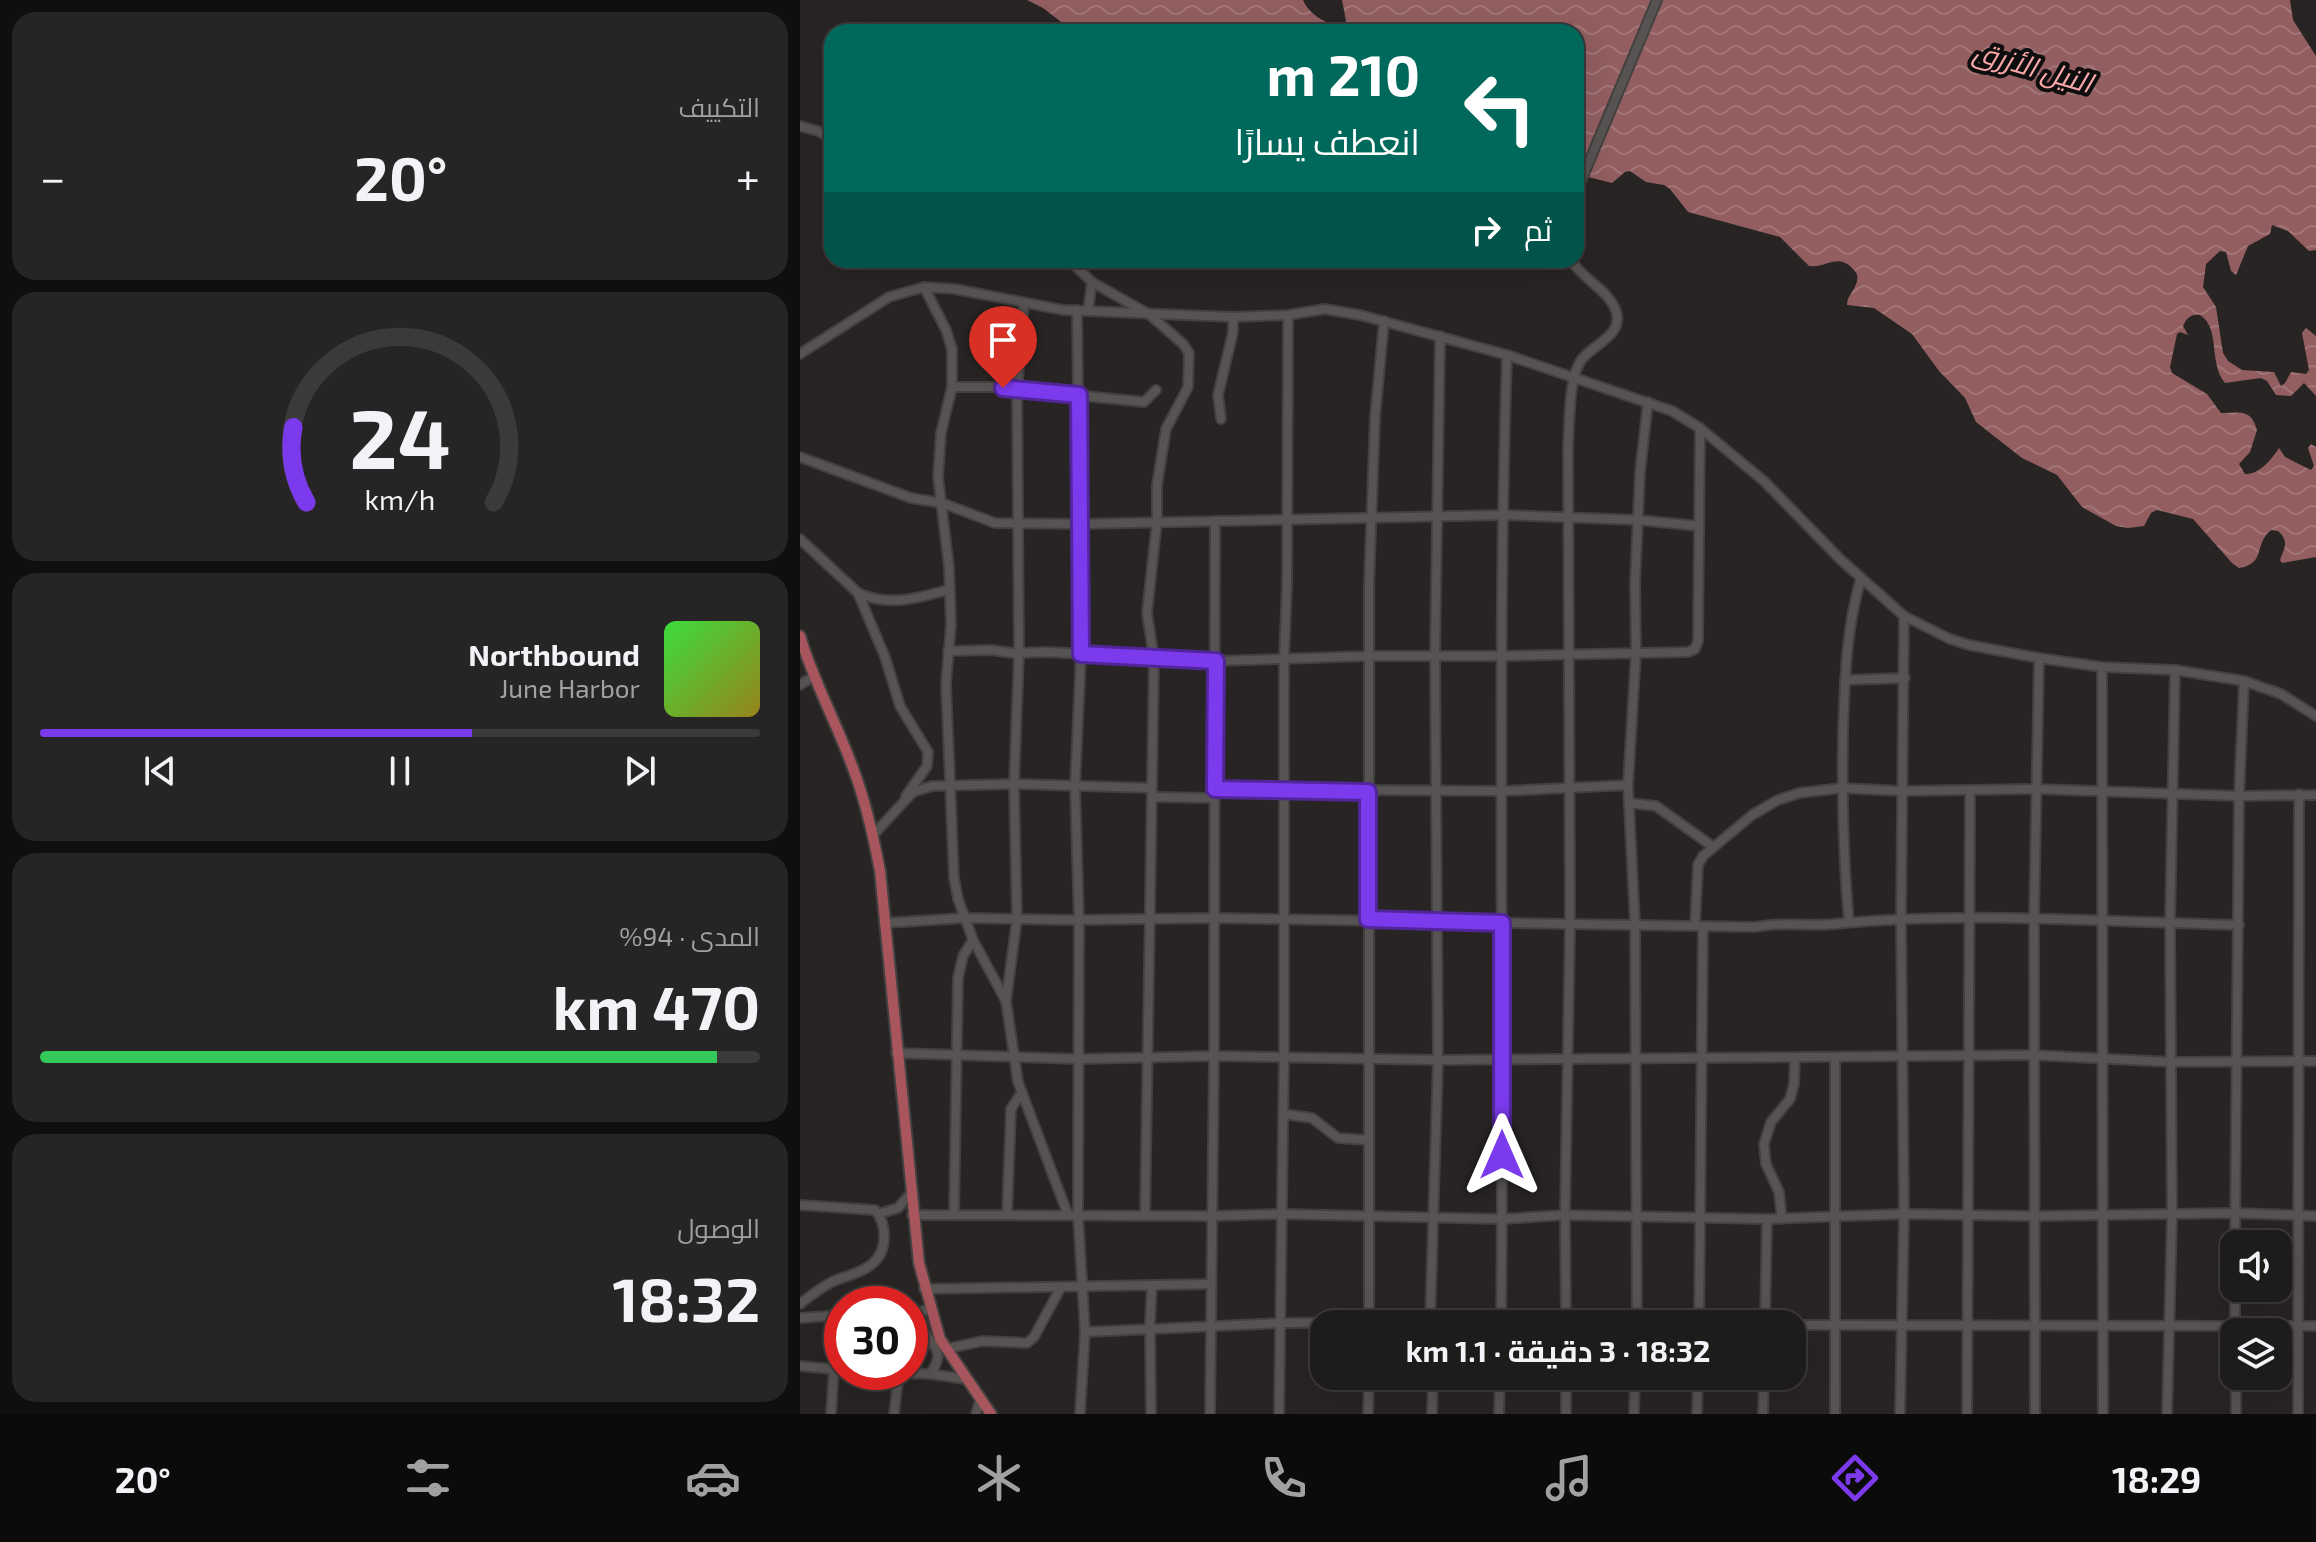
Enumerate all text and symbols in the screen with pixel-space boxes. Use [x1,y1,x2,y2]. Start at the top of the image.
water label: النيل الأزرق [1969,33,2099,102]
text: 210 m [1266,40,1420,107]
icon: left [1448,56,1552,160]
text: التكييف [678,91,760,122]
text: انعطف يسارًا [1234,119,1420,162]
text: 20° [354,141,447,213]
text: − [40,150,66,203]
text: + [736,150,760,203]
icon: right [1464,208,1508,252]
text: ثم [1524,211,1552,247]
pin [969,306,1037,388]
icon: arrive [981,318,1025,362]
text: 24 [349,385,451,485]
text: km/h [365,481,435,516]
text: Northbound [468,636,640,672]
text: June Harbor [499,672,640,703]
icon: previous [138,749,182,793]
icon: pause [378,749,422,793]
icon: next [618,749,662,793]
text: المدى · 94% [619,920,760,951]
text: 470 km [553,970,760,1042]
position arrow [1460,1113,1544,1197]
text: الوصول [677,1212,760,1243]
map controls [2220,1230,2292,1390]
button: sound [2220,1230,2292,1302]
text: 18:32 [612,1262,760,1334]
speed limit sign: 30 [824,1286,928,1390]
button: layers [2220,1318,2292,1390]
text: 18:32 · 3 دقيقة · 1.1 km [1406,1332,1710,1368]
icon: filters [400,1450,456,1506]
icon: car [685,1450,741,1506]
icon: climate [971,1450,1027,1506]
icon: phone [1256,1450,1312,1506]
icon: music [1541,1450,1597,1506]
icon: directions [1827,1450,1883,1506]
text: 20° [115,1457,171,1500]
text: 18:29 [2112,1457,2201,1500]

